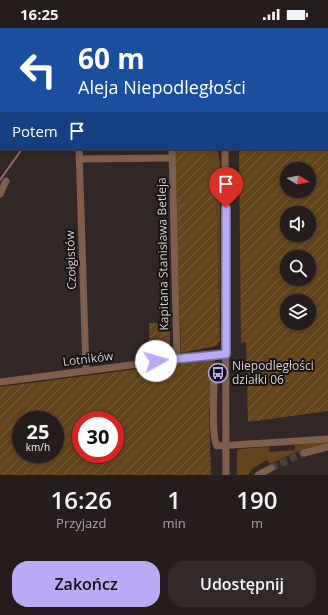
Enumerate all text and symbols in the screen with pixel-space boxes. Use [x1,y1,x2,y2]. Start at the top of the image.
text: 16:25 [20,4,59,24]
text: 60 m [78,39,145,77]
icon: left [12,44,64,96]
text: Aleja Niepodległości [78,75,246,99]
icon: arrive [66,120,88,142]
text: Potem [12,121,58,141]
north arrow [280,162,316,198]
map controls [280,162,316,330]
pin [209,167,243,208]
icon: arrive [215,173,237,195]
street label: Kapitana Stanisława Betleja [153,177,172,331]
button: sound [280,206,316,242]
street label: Czołgistów [61,229,80,290]
button: search [280,250,316,286]
button: layers [280,294,316,330]
position arrow [135,340,177,382]
street label: Lotników [62,347,115,370]
place label: Niepodległości działki 06 [232,357,314,388]
bus stop icon: Niepodległości działki 06 [207,362,229,384]
speed limit sign: 30 [72,411,124,463]
text: 25 [27,418,49,445]
text: km/h [26,440,50,454]
text: 16:26 [51,483,112,516]
text: 1 [167,483,181,516]
text: 190 [236,483,277,516]
text: Przyjazd [56,514,106,532]
text: min [163,514,186,532]
text: m [251,514,263,532]
button: Zakończ [12,561,160,607]
button: Udostępnij [168,561,316,607]

